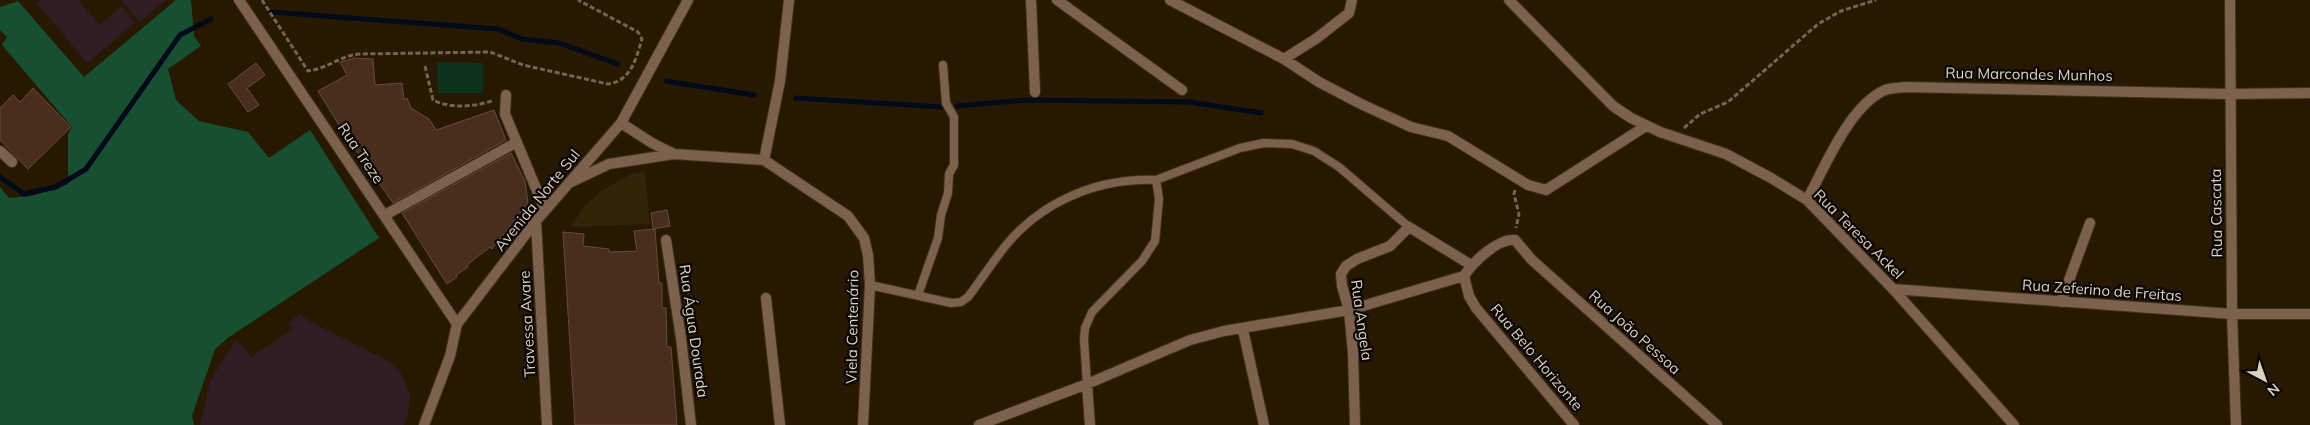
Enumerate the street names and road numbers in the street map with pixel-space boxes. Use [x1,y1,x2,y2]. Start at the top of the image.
street label: Rua Marcondes Munhos [1945,63,2113,85]
street label: Rua Treze [334,119,388,187]
street label: Avenida Norte Sul [490,145,584,255]
street label: Rua Cascata [2206,168,2226,258]
street label: Rua Teresa Ackel [1810,185,1908,283]
street label: Rua Água Dourada [675,263,713,399]
street label: Travessa Avare [515,270,539,378]
street label: Viela Centenário [842,270,862,384]
street label: Rua Zeferino de Freitas [2021,275,2183,305]
street label: Rua Angela [1347,278,1377,362]
street label: Rua João Pessoa [1585,286,1685,378]
street label: Rua Belo Horizonte [1487,300,1587,414]

